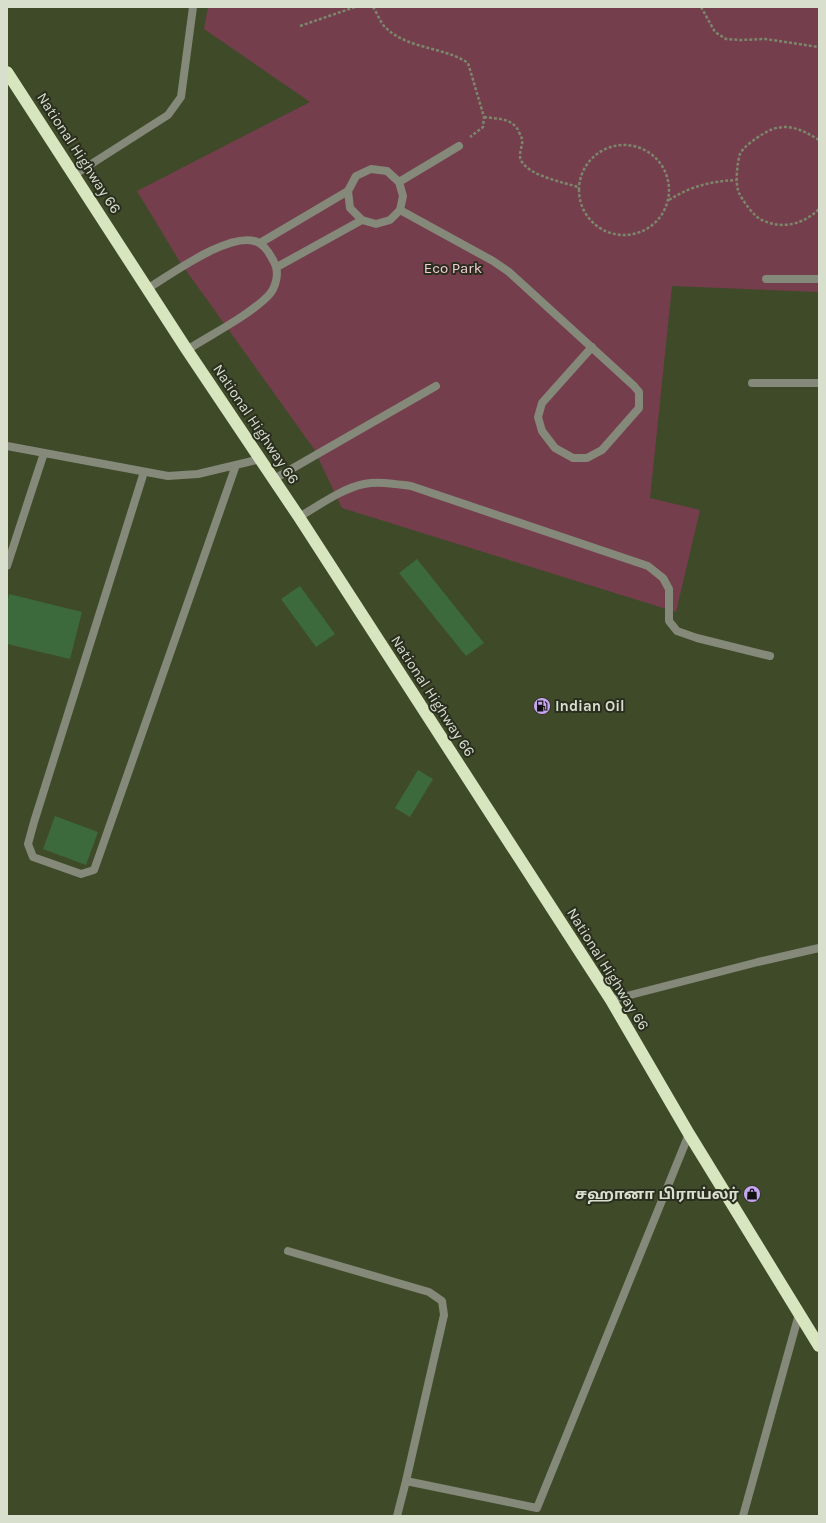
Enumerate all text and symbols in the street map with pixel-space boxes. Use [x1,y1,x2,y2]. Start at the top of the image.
street label: National Highway 66 [33,89,125,217]
park label: Eco Park [424,259,482,277]
street label: National Highway 66 [209,361,303,487]
street label: National Highway 66 [387,632,479,760]
fuel station icon: Indian Oil [532,696,552,716]
place label: Indian Oil [555,697,625,715]
street label: National Highway 66 [563,905,653,1033]
shop icon: சஹானா பிராய்லர் [742,1184,762,1204]
place label: சஹானா பிராய்லர் [575,1185,740,1204]

